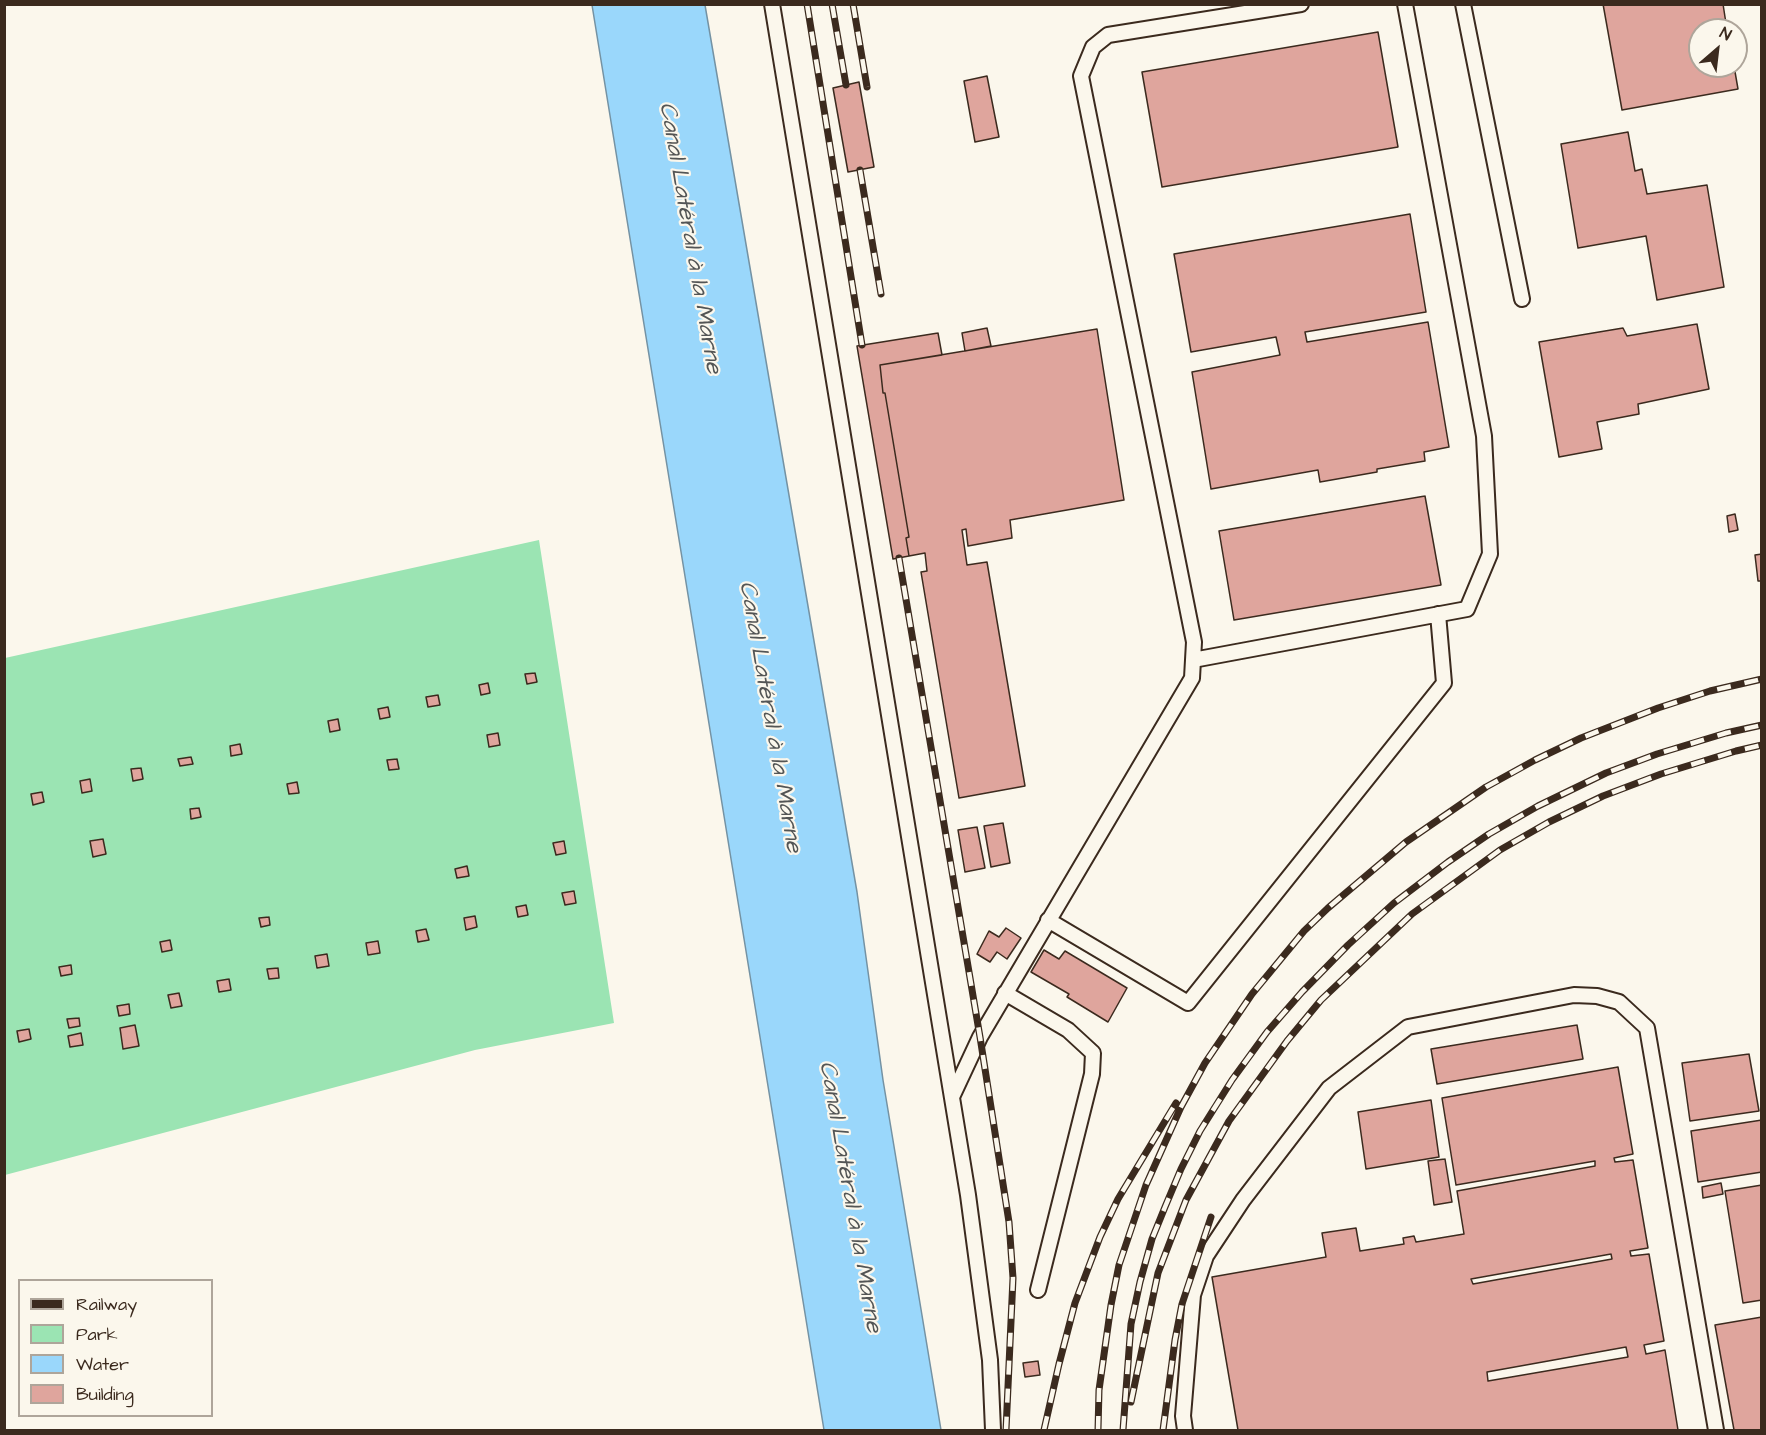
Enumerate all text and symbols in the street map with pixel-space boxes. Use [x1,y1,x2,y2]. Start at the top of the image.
north arrow [1688,18,1748,78]
text: N [1716,22,1735,46]
water label: Canal Latéral à la Marne [651,100,727,376]
water label: Canal Latéral à la Marne [731,579,807,855]
water label: Canal Latéral à la Marne [811,1059,887,1335]
legend [18,1279,213,1417]
text: Railway [76,1292,137,1317]
text: Park [76,1322,118,1347]
text: Water [76,1352,129,1377]
text: Building [76,1382,134,1407]

